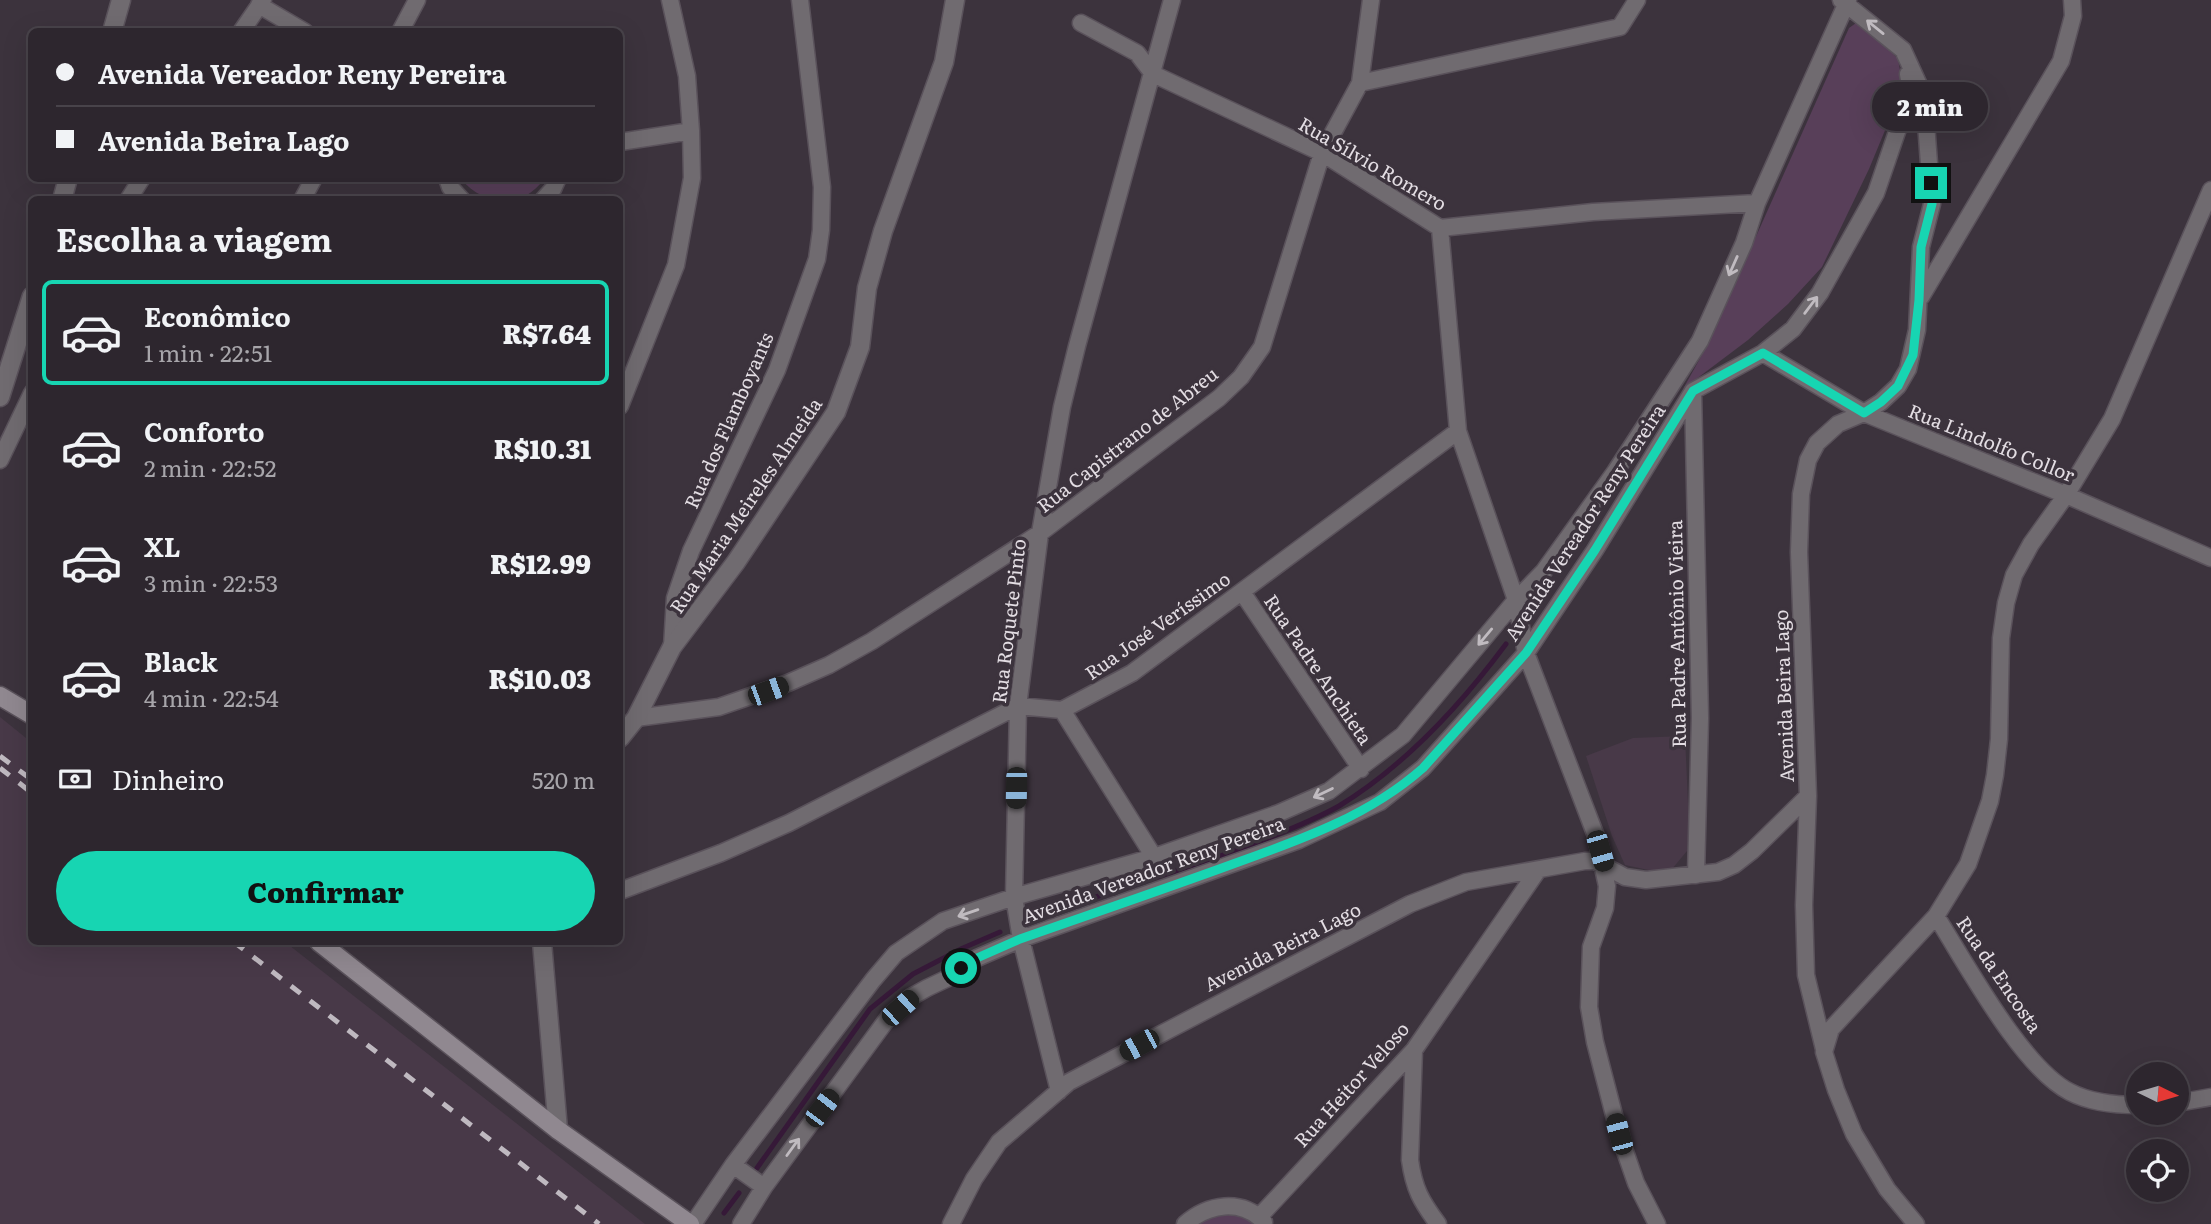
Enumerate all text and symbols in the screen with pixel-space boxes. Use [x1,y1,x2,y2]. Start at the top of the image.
one-way arrow [1866,19,1884,35]
text: Avenida Vereador Reny Pereira [98,53,507,92]
callout: 2 min [1873,82,1989,130]
text: 2 min [1897,89,1963,123]
street label: Rua Sílvio Romero [1294,109,1452,217]
text: Avenida Beira Lago [98,120,350,159]
route end [1915,167,1947,199]
text: Escolha a viagem [56,214,332,262]
one-way arrow [1726,255,1739,277]
text: Econômico [144,296,291,335]
one-way arrow [1804,296,1818,315]
icon: car [60,301,123,364]
text: R$7.64 [502,313,591,352]
street label: Rua dos Flamboyants [677,327,780,513]
text: 1 min · 22:51 [144,335,272,369]
street label: Rua Capistrano de Abreu [1031,359,1223,519]
street label: Rua Maria Meireles Almeida [662,391,828,619]
street label: Rua Lindolfo Collor [1905,396,2079,488]
street label: Avenida Vereador Reny Pereira [1497,397,1672,646]
text: Conforto [144,411,264,450]
icon: car [60,416,123,479]
text: R$10.31 [494,428,591,467]
text: 2 min · 22:52 [144,450,276,484]
street label: Rua Padre Antônio Vieira [1660,519,1692,748]
text: XL [144,526,181,565]
icon: car [60,531,123,594]
street label: Rua Roquete Pinto [984,537,1032,705]
text: R$12.99 [490,543,591,582]
street label: Rua José Veríssimo [1079,564,1235,686]
text: 3 min · 22:53 [144,565,278,599]
street label: Rua Padre Anchieta [1258,588,1380,750]
street label: Avenida Beira Lago [1766,609,1800,783]
one-way arrow [1478,628,1493,646]
text: Black [144,641,218,680]
icon: car [60,646,123,709]
text: R$10.03 [489,658,591,697]
car [745,674,792,708]
text: 4 min · 22:54 [144,680,279,714]
text: Dinheiro [112,759,224,798]
icon: cash [56,760,94,798]
text: 520 m [532,762,595,796]
car [1006,767,1027,809]
one-way arrow [1313,787,1334,801]
street label: Avenida Vereador Reny Pereira [1018,808,1289,930]
car [1585,828,1616,874]
button: Confirmar [56,851,595,931]
street label: Avenida Beira Lago [1199,894,1365,998]
one-way arrow [958,908,980,920]
street label: Rua da Encosta [1950,910,2050,1039]
route start [945,952,977,984]
car [878,986,923,1030]
street label: Rua Heitor Veloso [1287,1015,1415,1153]
car [1116,1026,1163,1064]
north arrow [2126,1062,2189,1125]
map controls [2126,1062,2189,1202]
car [801,1085,844,1131]
car [1604,1111,1635,1157]
one-way arrow [786,1138,800,1157]
button: locate [2126,1139,2189,1202]

